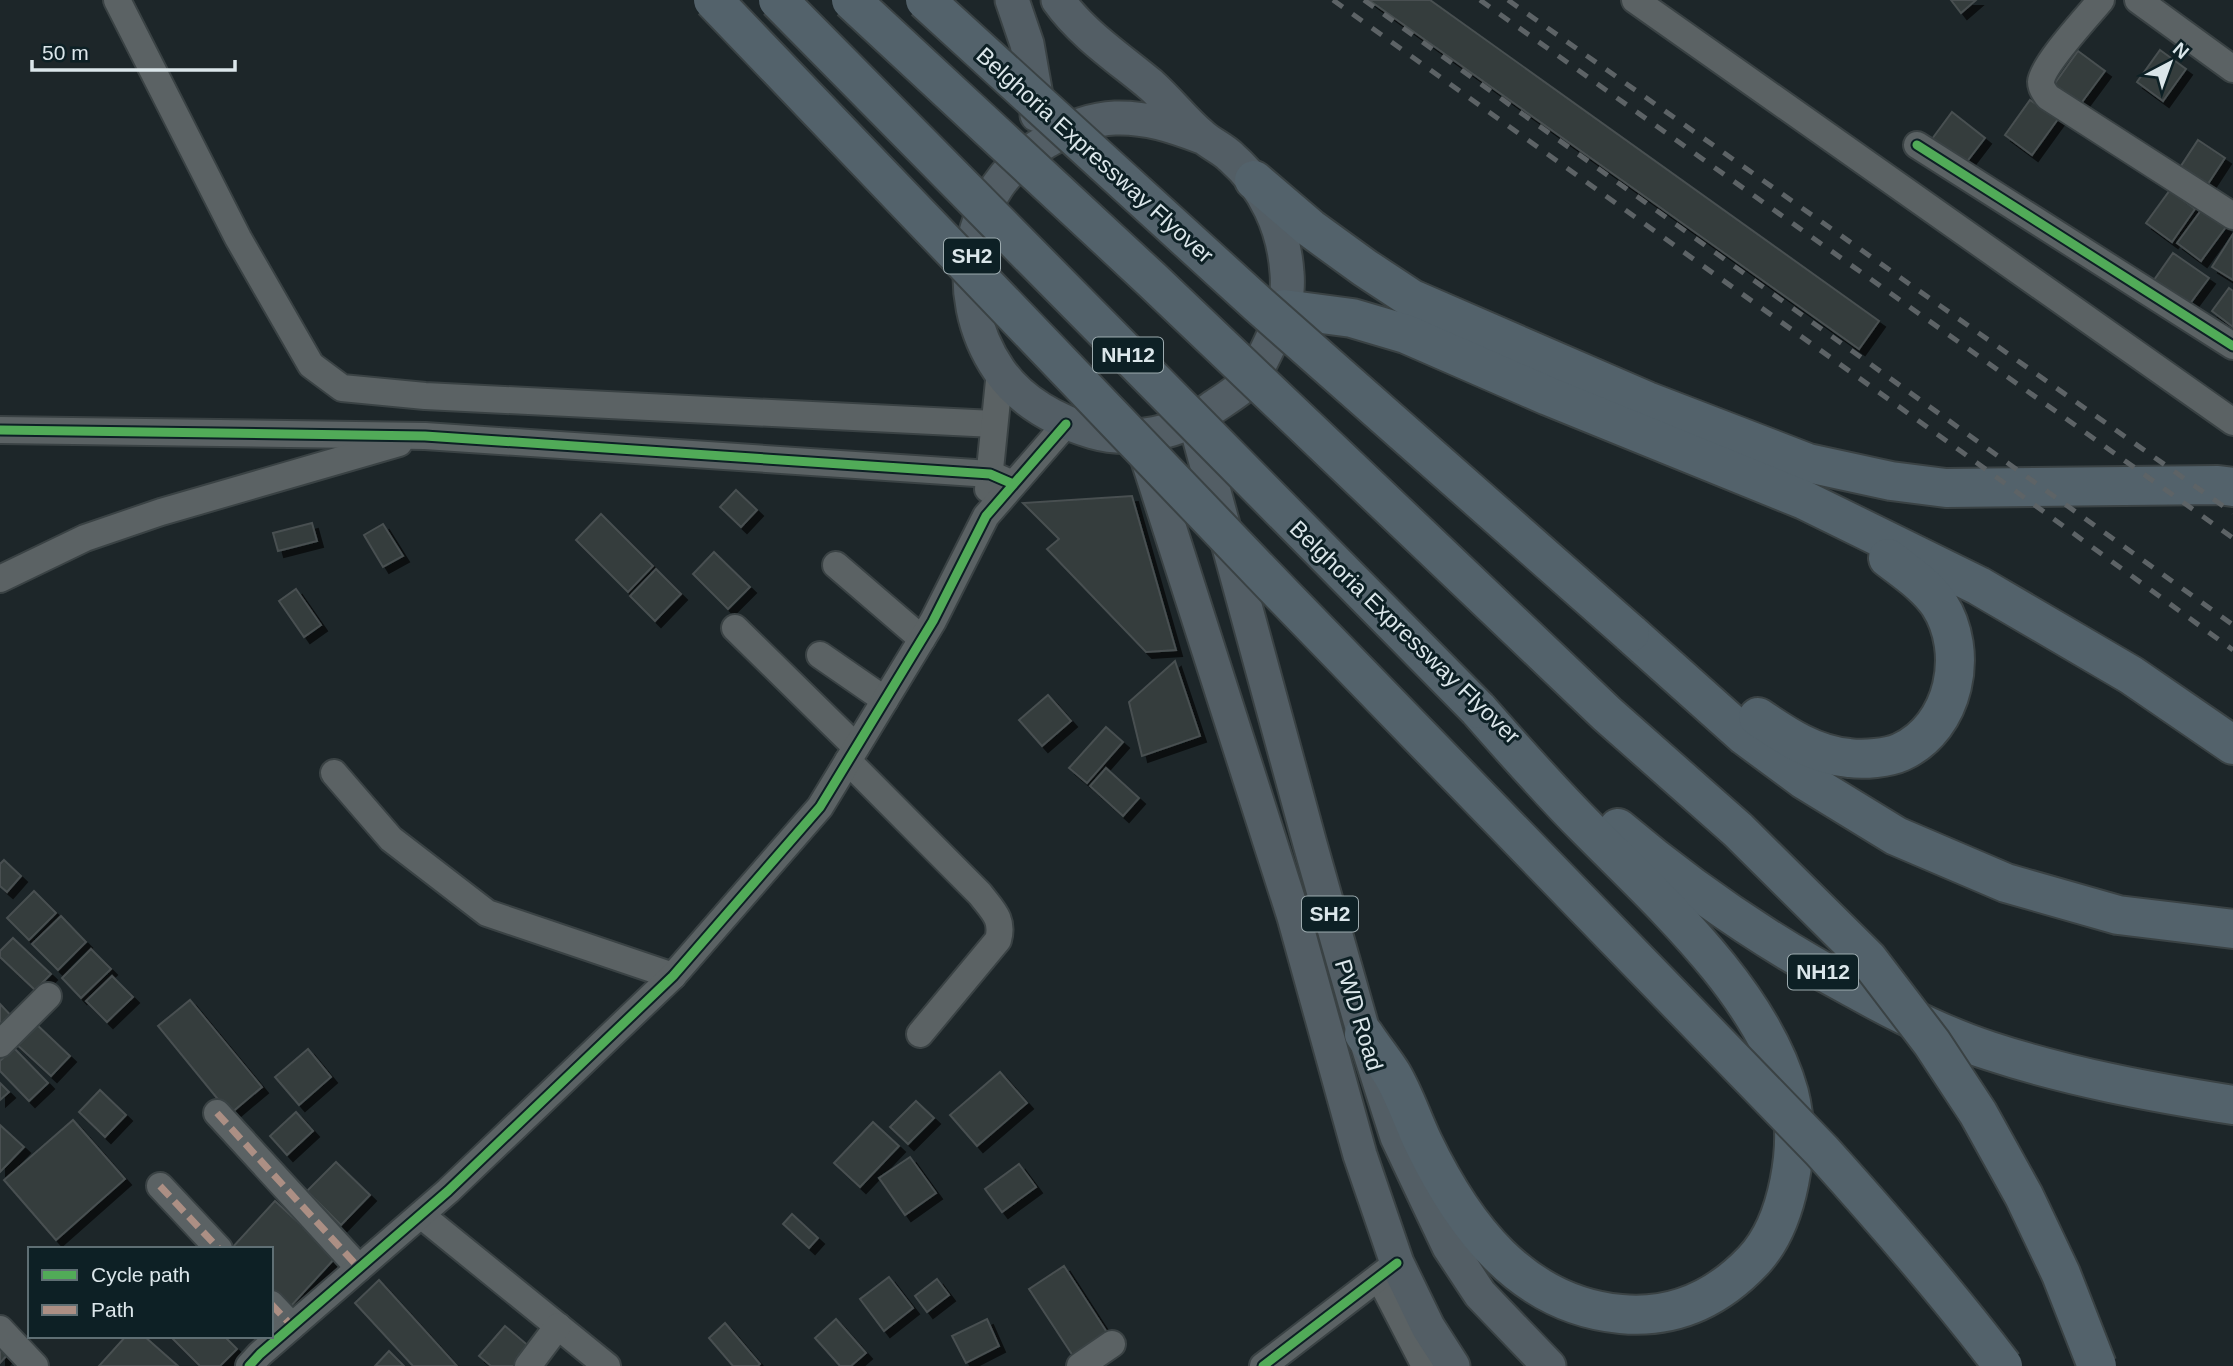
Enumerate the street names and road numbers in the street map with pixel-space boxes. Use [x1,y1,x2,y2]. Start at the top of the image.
street label: Belghoria Expressway Flyover [971,42,1219,268]
road number: SH2 [944,238,1000,274]
road number: NH12 [1093,338,1163,372]
street label: Belghoria Expressway Flyover [1285,515,1526,749]
road number: SH2 [1302,897,1358,932]
road number: NH12 [1788,954,1858,990]
street label: PWD Road [1330,956,1388,1074]

